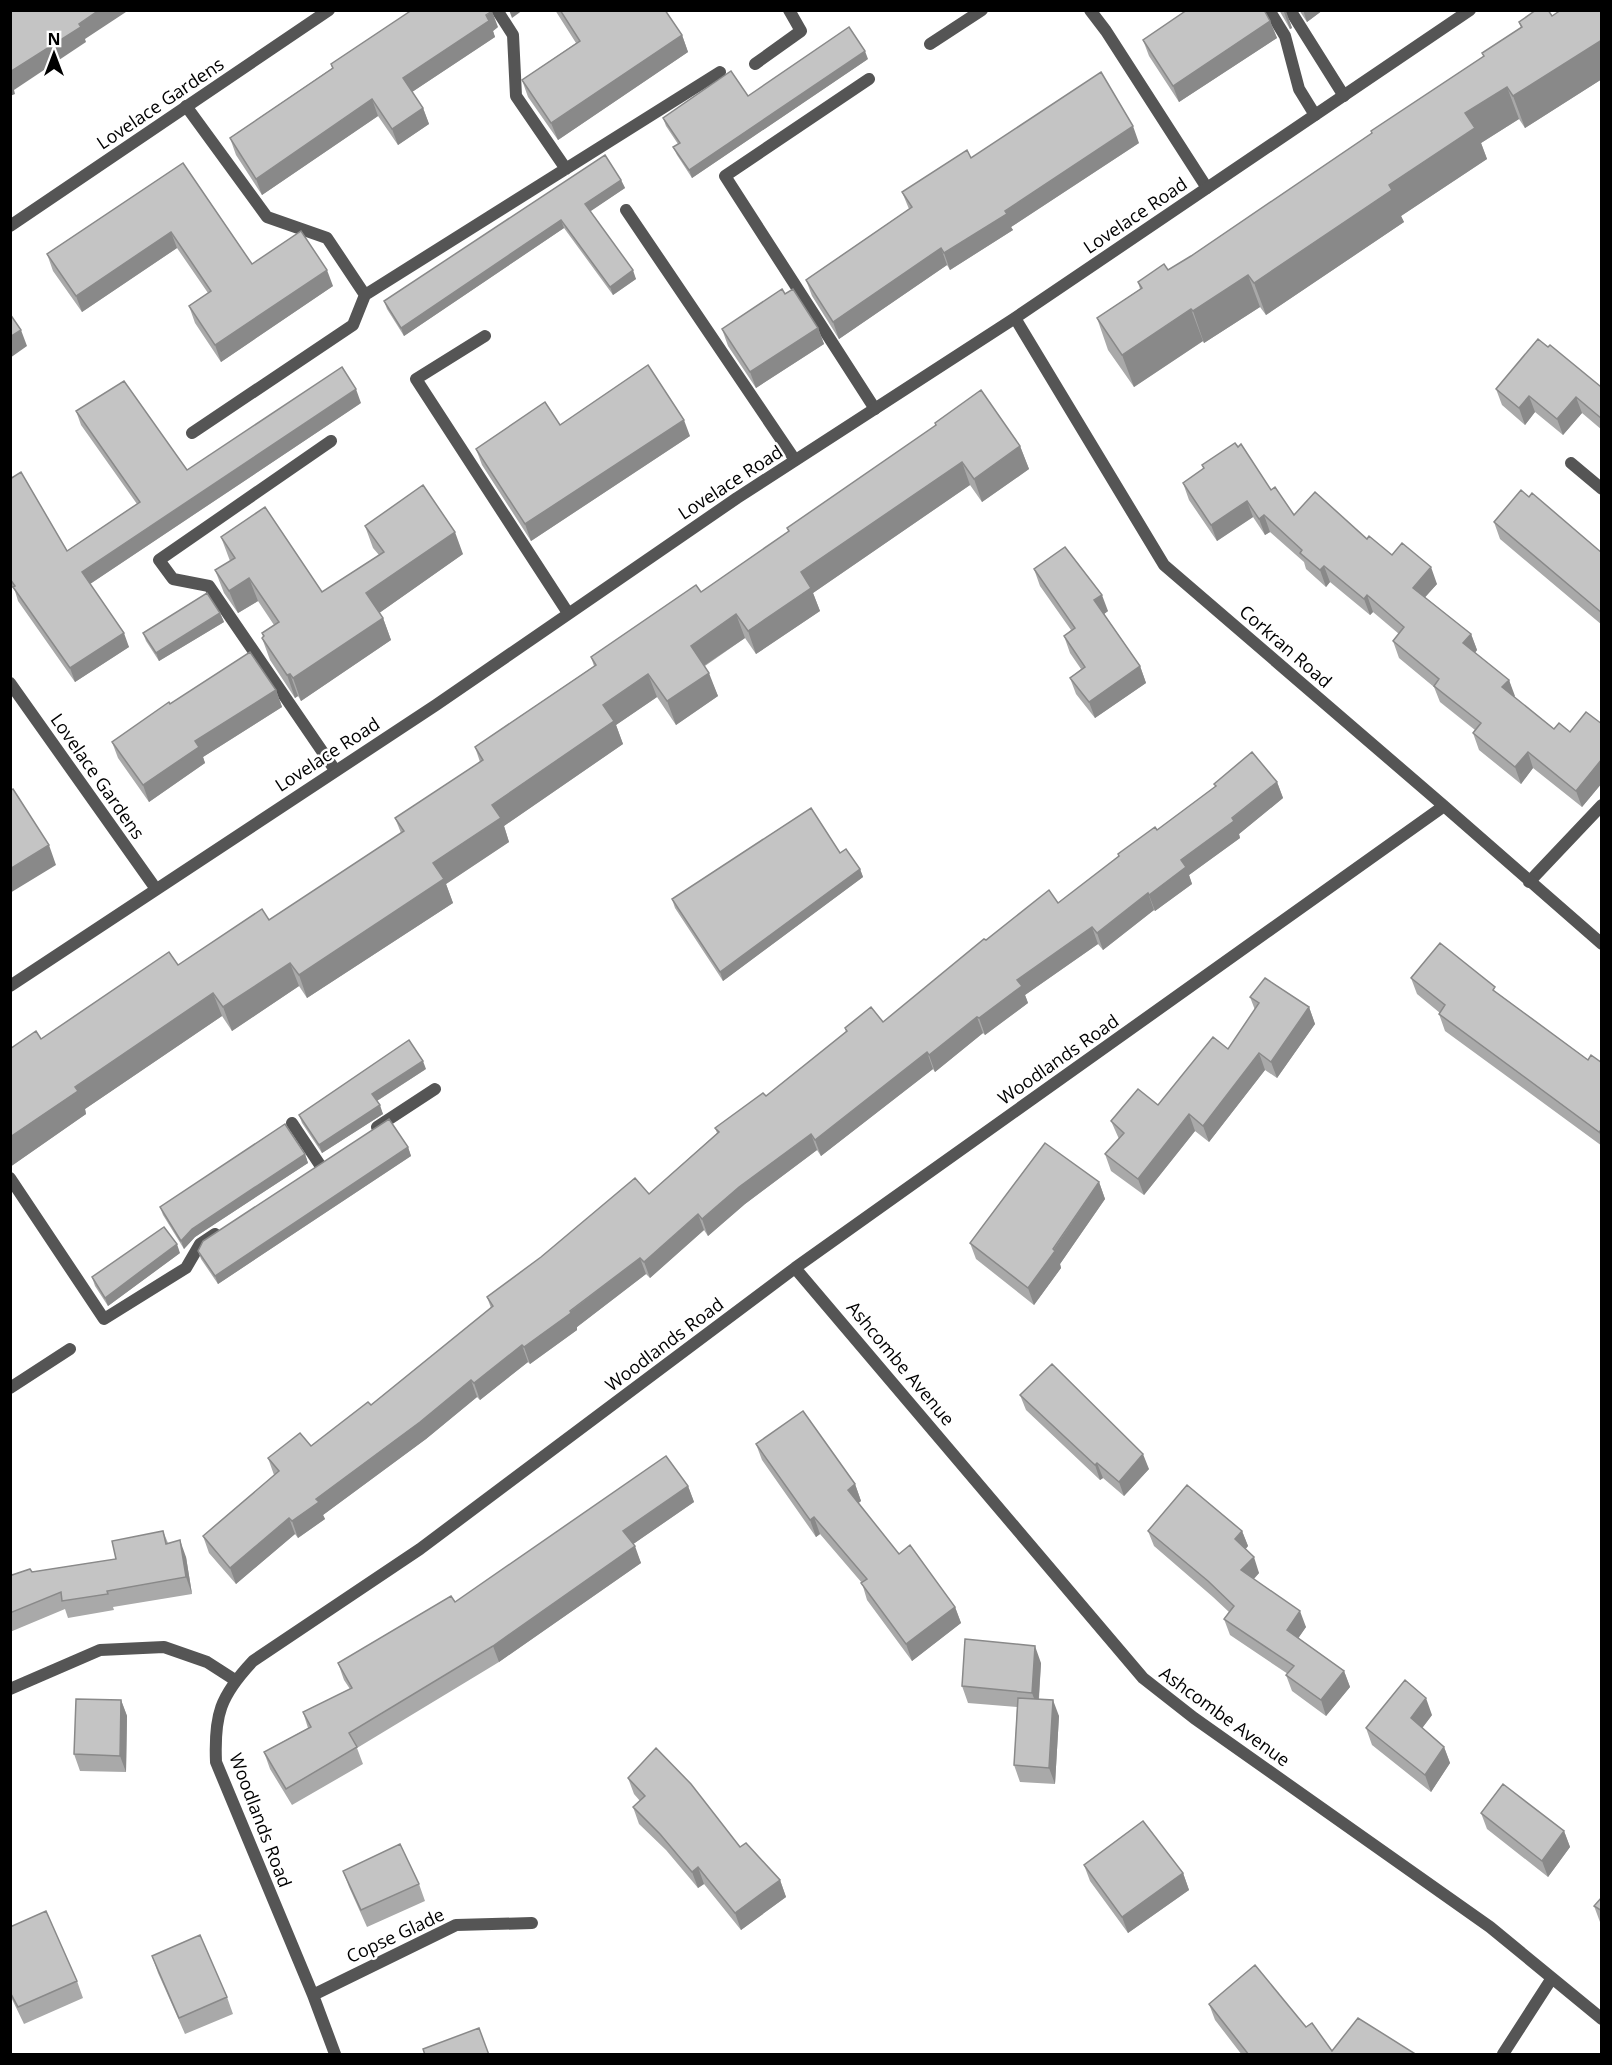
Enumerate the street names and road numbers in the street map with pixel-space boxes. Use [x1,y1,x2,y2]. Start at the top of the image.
street label: Lovelace Gardens [92,52,228,154]
street label: Lovelace Road [1078,171,1192,259]
street label: Lovelace Road [673,439,787,525]
street label: Corkran Road [1235,599,1337,693]
street label: Lovelace Gardens [46,708,150,844]
street label: Lovelace Road [270,711,384,797]
street label: Woodlands Road [993,1008,1123,1110]
street label: Woodlands Road [600,1292,728,1396]
street label: Ashcombe Avenue [842,1296,960,1430]
street label: Ashcombe Avenue [1155,1661,1295,1771]
street label: Woodlands Road [224,1749,298,1891]
street label: Copse Glade [342,1902,448,1968]

